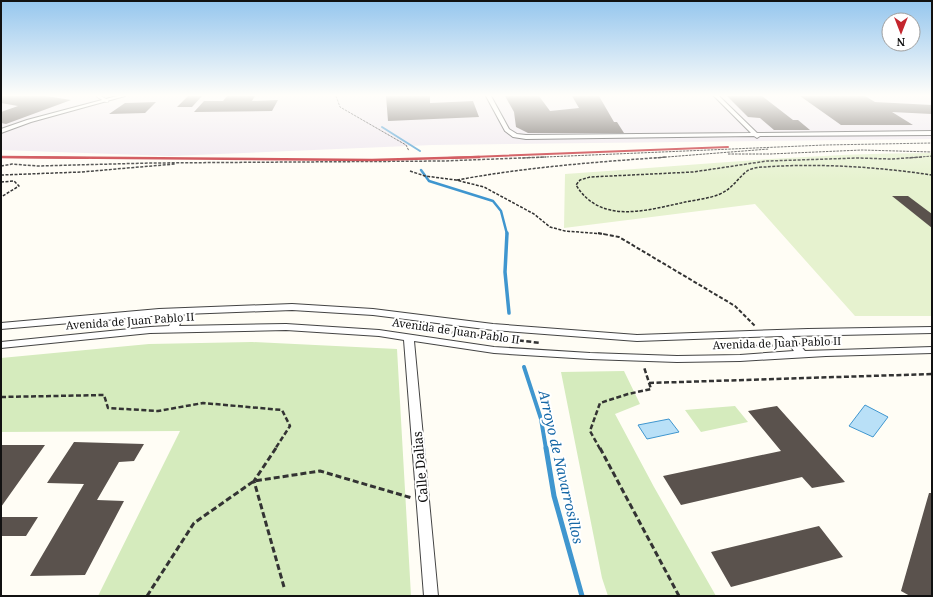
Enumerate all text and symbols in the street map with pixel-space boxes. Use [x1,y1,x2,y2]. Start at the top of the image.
north arrow [881,12,921,52]
text: N [896,35,905,50]
street label: Avenida de Juan Pablo II [65,309,195,332]
street label: Avenida de Juan Pablo II [391,314,521,347]
street label: Avenida de Juan Pablo II [712,333,842,352]
water label: Arroyo de Navarrosillos [534,387,589,546]
street label: Calle Dalias [408,430,432,504]

